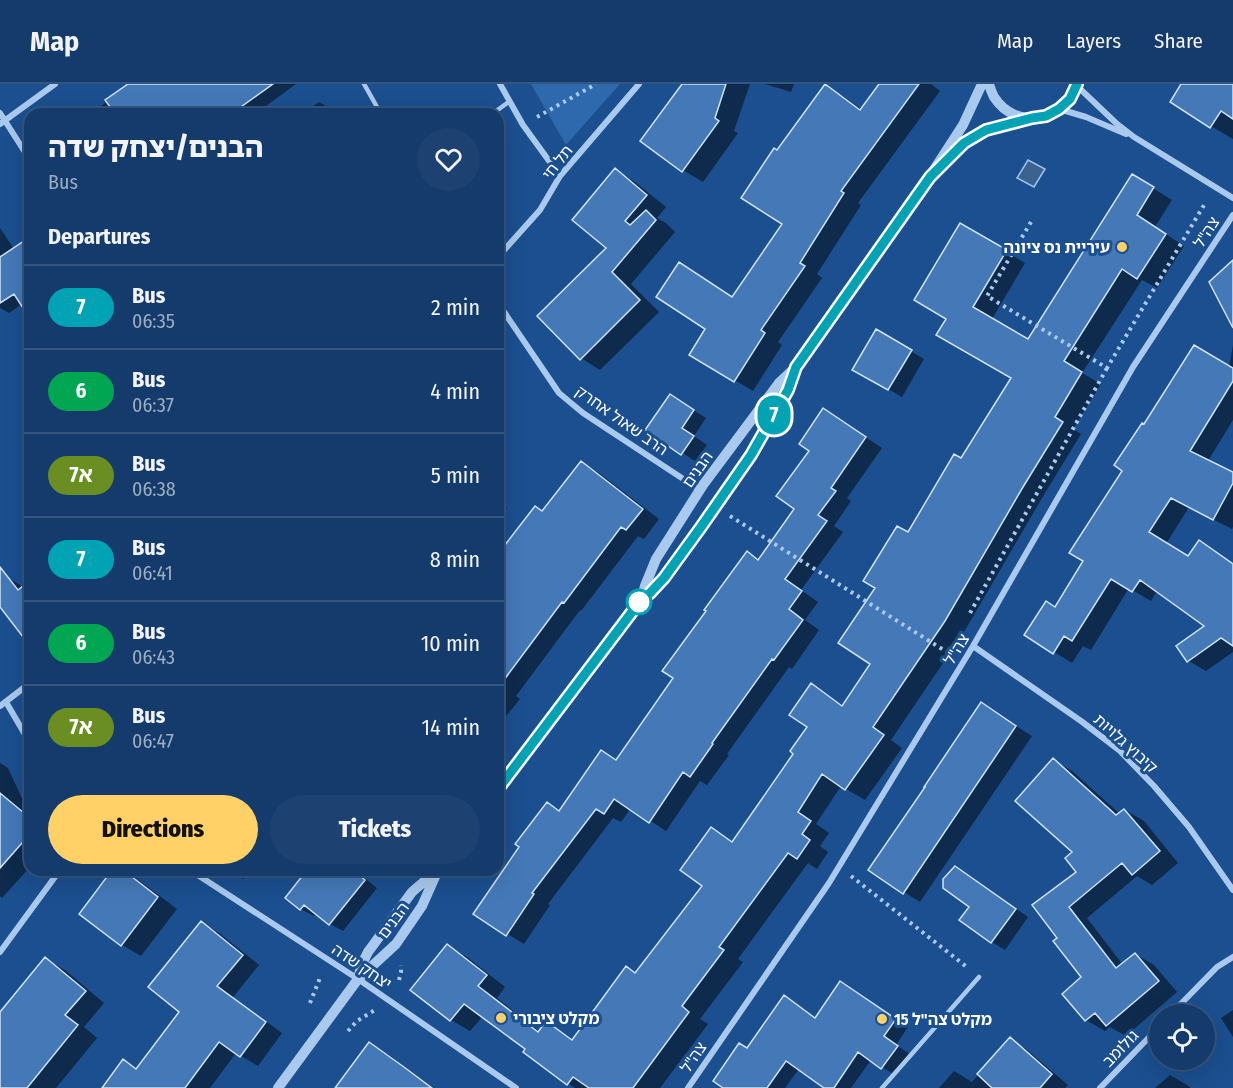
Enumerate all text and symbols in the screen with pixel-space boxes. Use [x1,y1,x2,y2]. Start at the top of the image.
text: Map [30,25,79,58]
text: Map [997,28,1033,54]
text: Layers [1066,28,1121,54]
text: Share [1154,28,1203,54]
button: heart [417,128,480,191]
text: הבנים/יצחק שדה [48,131,264,164]
street label: תל חי [538,141,577,183]
text: Bus [48,170,78,194]
street label: צה"ל [1189,213,1224,251]
text: Departures [48,223,150,250]
place label: עיריית נס ציונה [1004,238,1110,257]
marker: עיריית נס ציונה [1115,240,1129,254]
text: Bus [132,282,165,309]
text: 7 [77,294,85,320]
text: 2 min [431,294,480,321]
text: 06:35 [132,309,175,333]
text: Bus [132,366,165,393]
text: 6 [76,378,86,404]
text: 4 min [430,378,480,405]
street label: הרב שאול אחרק [572,382,672,459]
text: 06:37 [132,393,174,417]
line badge: 7 [754,396,794,434]
text: 7 [770,402,778,428]
street label: הבנים [678,447,717,491]
text: Bus [132,450,165,477]
text: 7א [69,462,93,488]
text: 5 min [431,462,480,489]
text: 06:38 [132,477,176,501]
text: Bus [132,534,165,561]
text: 7 [77,546,85,572]
text: 8 min [430,546,480,573]
text: 06:41 [132,561,173,585]
unlabelled marker [626,589,652,615]
text: Bus [132,618,165,645]
text: 6 [76,630,86,656]
text: 10 min [421,630,480,657]
street label: צה"ל [940,630,973,668]
text: 06:43 [132,645,175,669]
text: Bus [132,702,165,729]
street label: קיבוץ גלויות [1090,710,1161,777]
text: 7א [69,714,93,740]
text: 14 min [422,714,480,741]
text: 06:47 [132,729,174,753]
button: Directions [48,795,258,864]
button: Tickets [270,795,480,864]
street label: הבנים [374,899,413,942]
street label: יצחק שדה [328,940,395,993]
map controls [1149,1004,1215,1070]
button: locate [1149,1004,1215,1070]
place label: מקלט ציבורי [513,1009,599,1028]
place label: מקלט צה"ל 15 [894,1010,992,1029]
marker: מקלט ציבורי [494,1011,508,1025]
marker: מקלט צה"ל 15 [875,1012,889,1026]
street label: גולומב [1098,1026,1142,1071]
street label: צה"ל [676,1038,711,1076]

